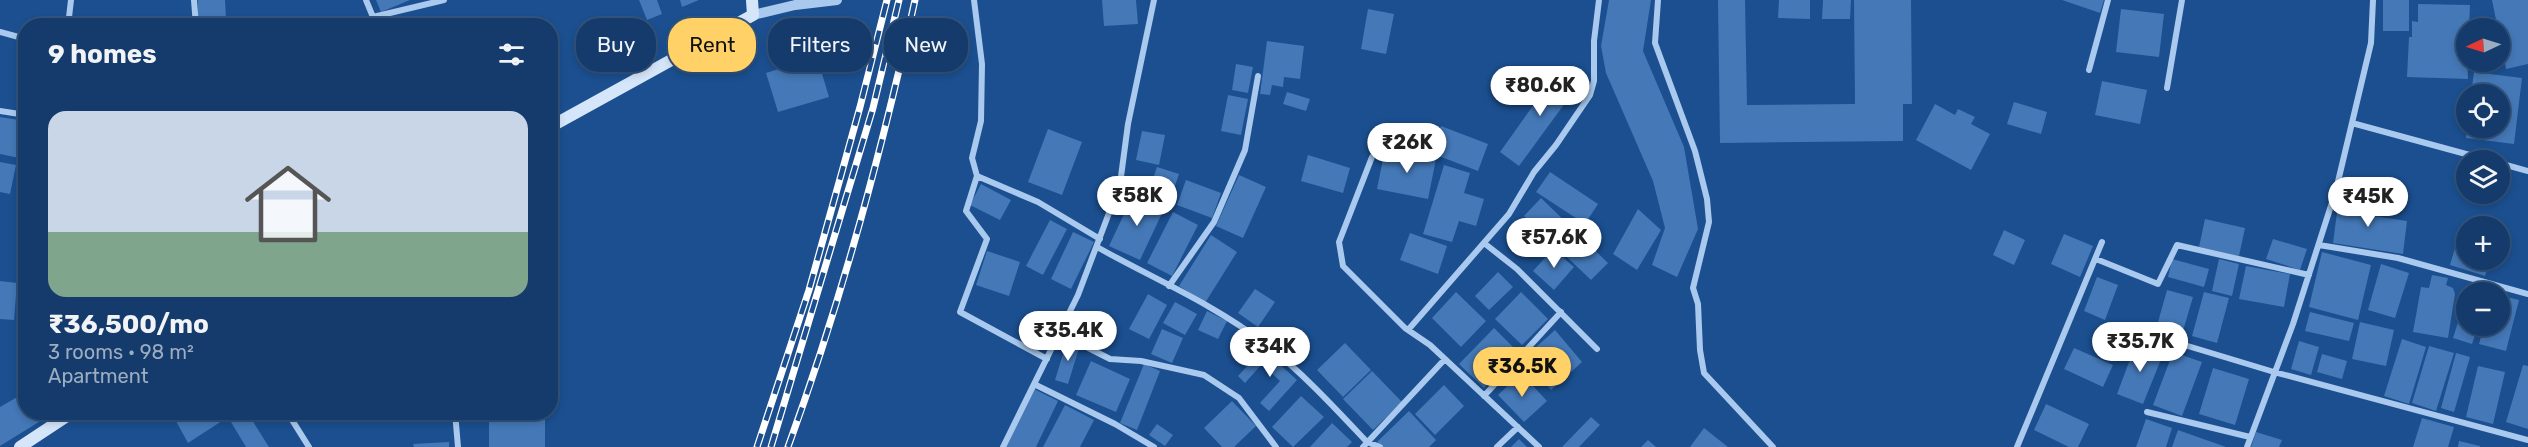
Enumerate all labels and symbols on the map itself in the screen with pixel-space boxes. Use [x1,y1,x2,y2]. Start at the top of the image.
north arrow [2456,18,2510,72]
pin: ₹80.6K [1491,66,1589,117]
pin: ₹26K [1371,123,1443,174]
pin: ₹58K [1101,176,1173,227]
pin: ₹45K [2332,177,2404,228]
pin: ₹57.6K [1505,218,1603,269]
pin: ₹35.4K [1019,311,1117,362]
pin: ₹35.7K [2091,322,2189,373]
pin: ₹34K [1234,327,1306,378]
pin: ₹36.5K [1473,347,1571,398]

